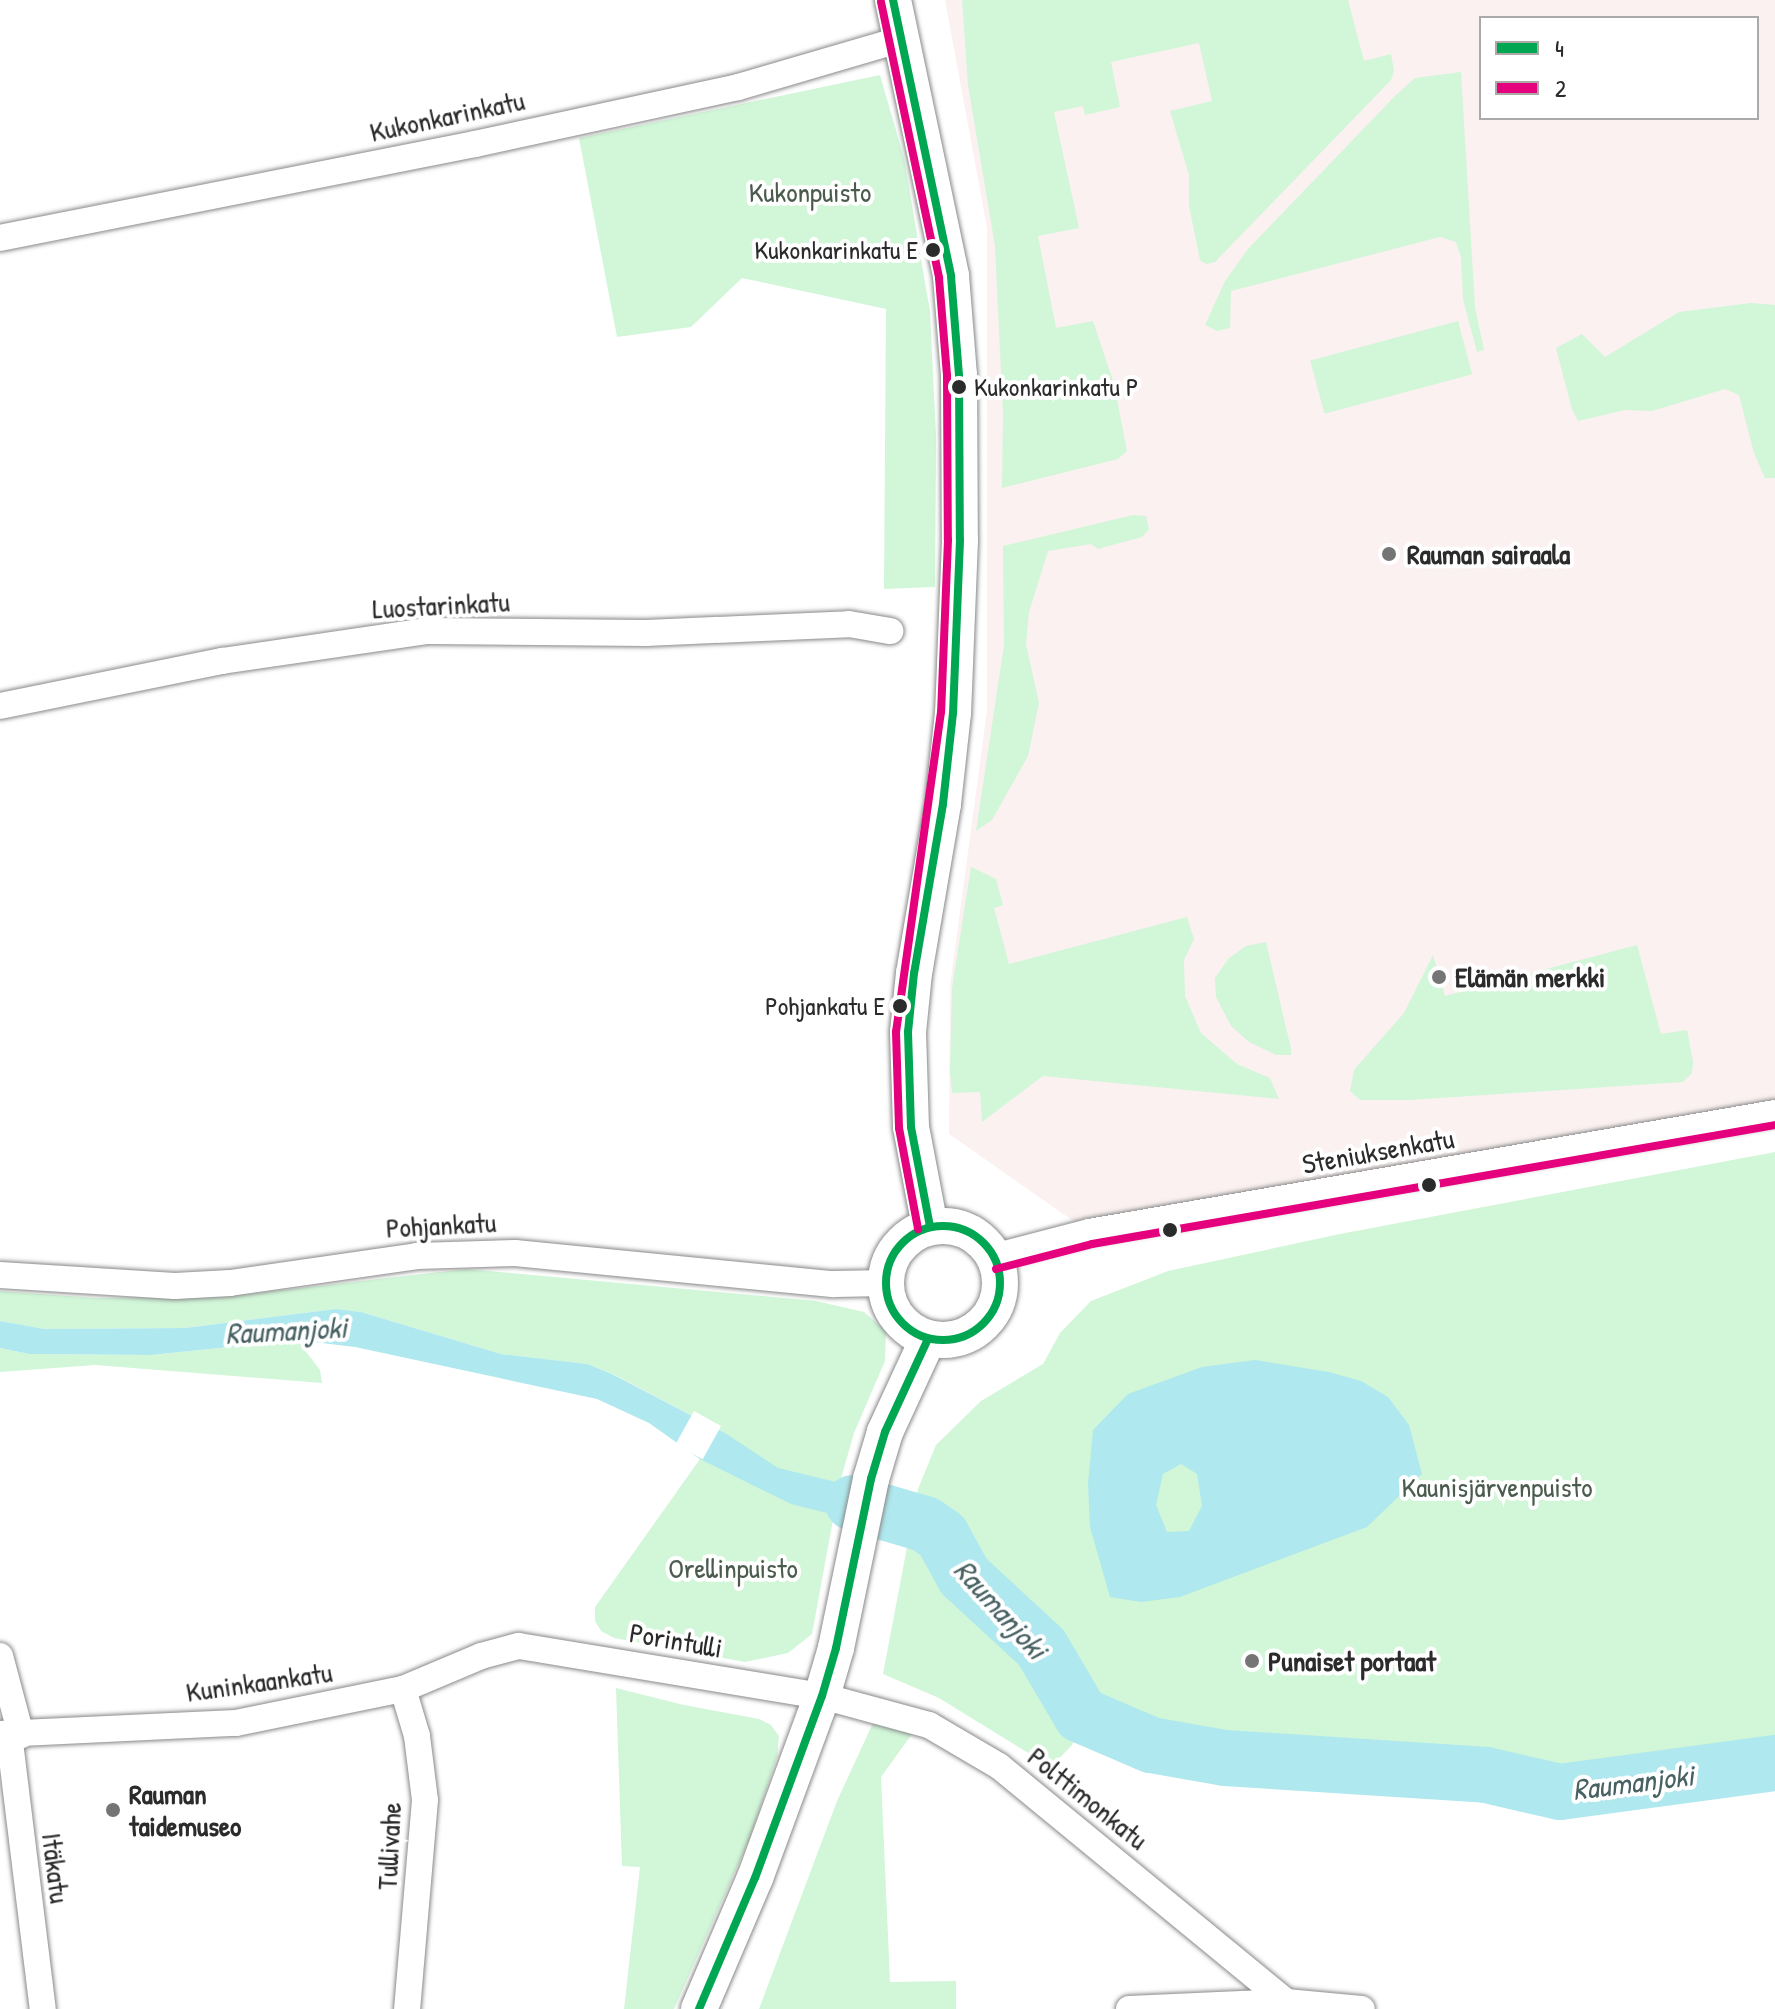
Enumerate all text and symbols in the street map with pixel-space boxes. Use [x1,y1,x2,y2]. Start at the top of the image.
legend [1479,16,1759,120]
text: 4 [1555,32,1564,64]
text: 2 [1555,72,1566,104]
street label: Kukonkarinkatu [367,83,527,149]
park label: Kukonpuisto [749,175,871,209]
place label: Kukonkarinkatu E [755,234,918,266]
marker: Kukonkarinkatu E [925,242,941,258]
place label: Kukonkarinkatu P [974,371,1138,403]
marker: Kukonkarinkatu P [951,379,967,395]
place label: Rauman sairaala [1407,537,1570,571]
marker: Rauman sairaala [1378,543,1400,565]
street label: Luostarinkatu [372,585,510,625]
place label: Elämän merkki [1455,960,1605,994]
marker: Elämän merkki [1430,968,1448,986]
place label: Pohjankatu E [765,990,885,1022]
marker: Pohjankatu E [892,998,908,1014]
street label: Steniuksenkatu [1300,1121,1456,1181]
unlabelled marker [1421,1177,1437,1193]
street label: Pohjankatu [385,1205,497,1245]
unlabelled marker [1162,1222,1178,1238]
water label: Raumanjoki [224,1309,348,1351]
park label: Kaunisjärvenpuisto [1401,1470,1593,1504]
park label: Orellinpuisto [668,1551,798,1585]
water label: Raumanjoki [947,1552,1055,1666]
street label: Porintulli [627,1615,725,1665]
place label: Punaiset portaat [1268,1644,1436,1678]
marker: Punaiset portaat [1243,1652,1261,1670]
street label: Kuninkaankatu [184,1655,334,1709]
street label: Polttimonkatu [1021,1740,1155,1856]
water label: Raumanjoki [1571,1757,1695,1807]
place label: Rauman taidemuseo [129,1777,241,1843]
marker: Rauman taidemuseo [104,1801,122,1819]
street label: Tullivahe [370,1801,408,1891]
street label: Itäkatu [35,1831,77,1905]

